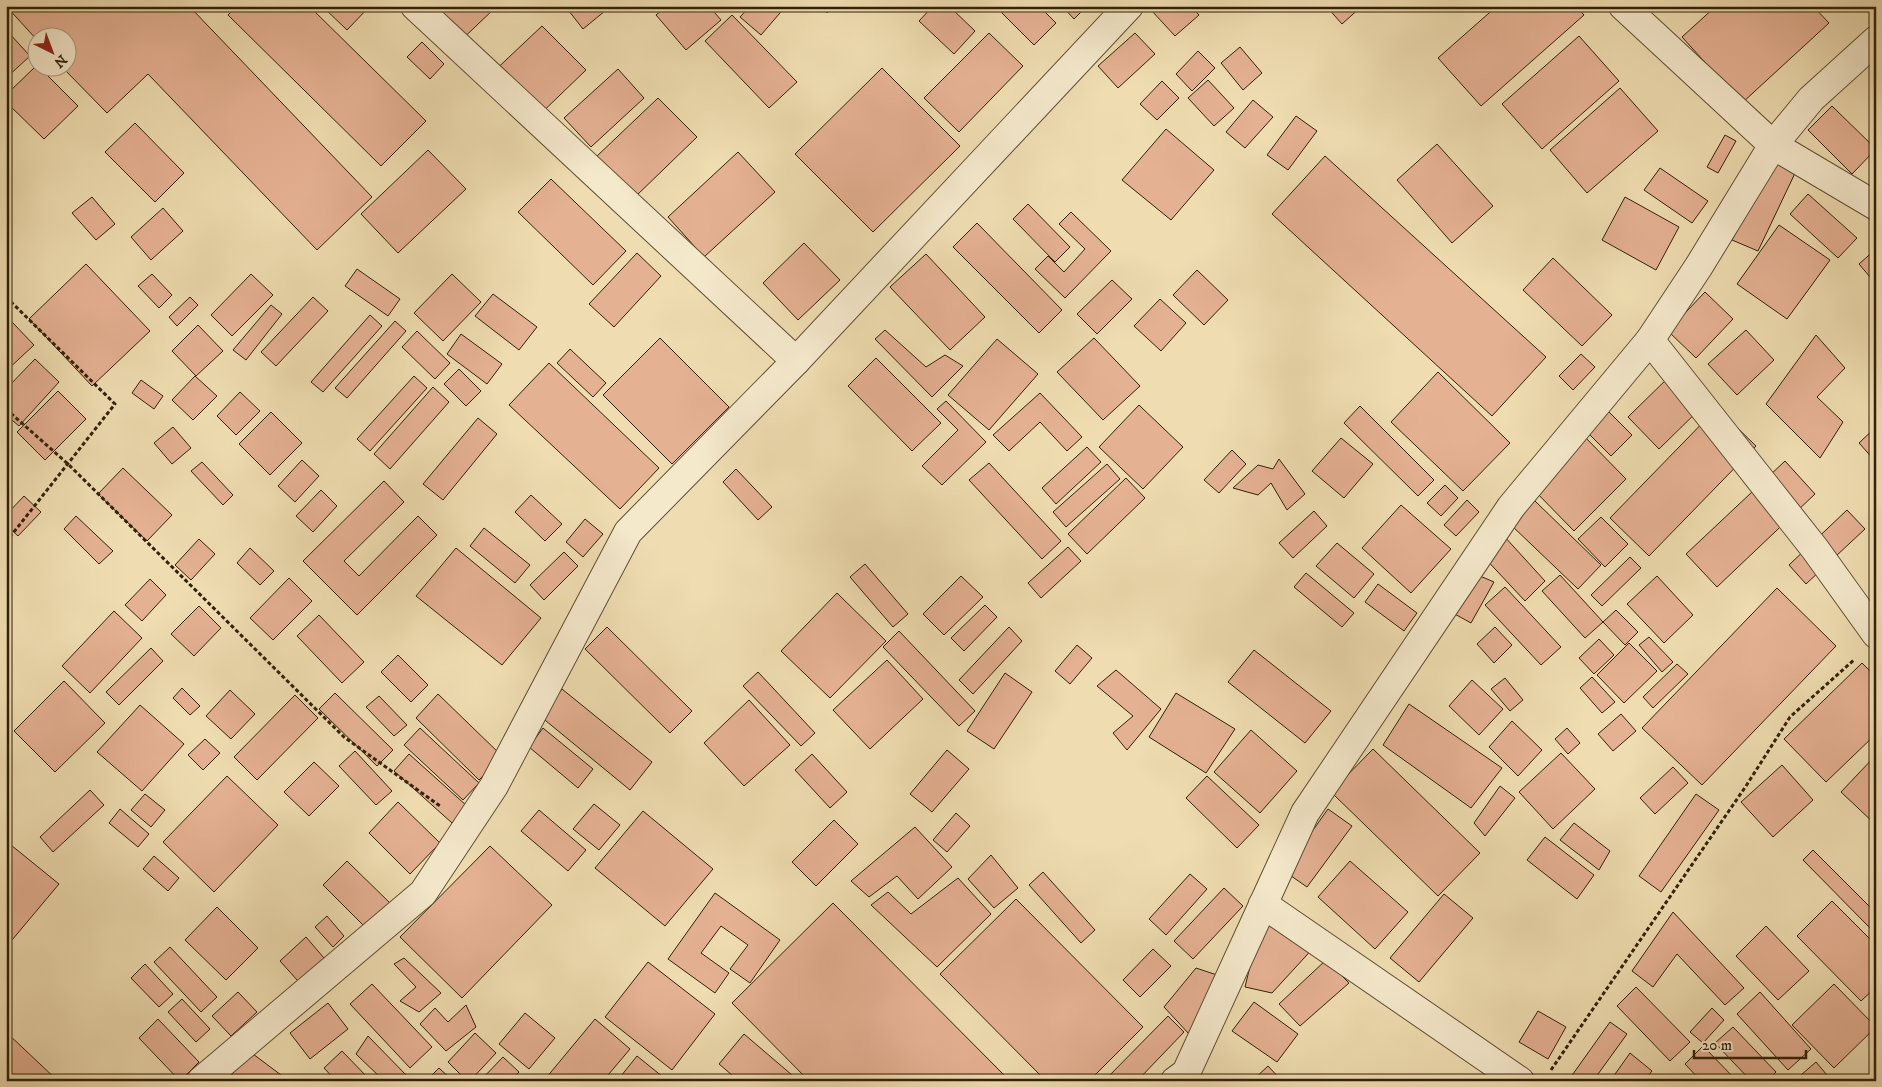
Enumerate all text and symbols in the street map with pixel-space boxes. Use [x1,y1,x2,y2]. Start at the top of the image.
north arrow [28,28,78,78]
text: N [49,50,70,72]
scale bar [1694,1027,1807,1059]
text: 20 m [1702,1036,1732,1055]

